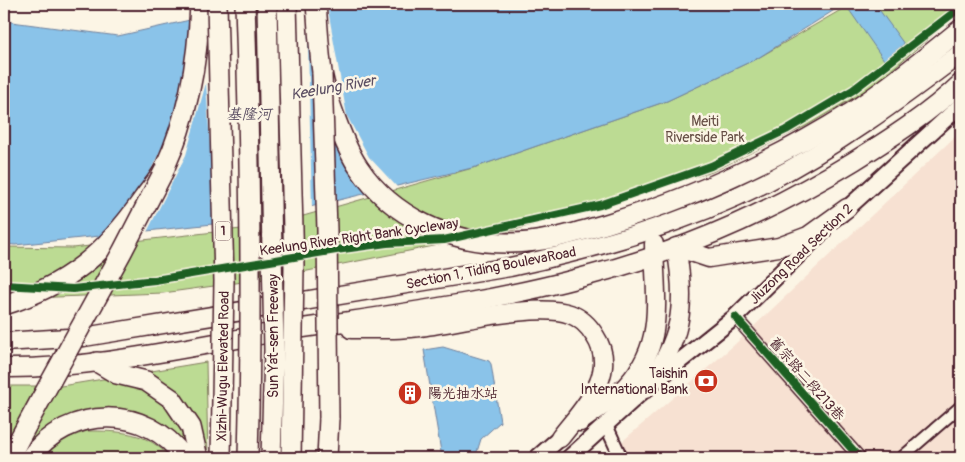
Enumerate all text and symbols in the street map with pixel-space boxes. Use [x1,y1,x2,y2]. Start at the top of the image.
water label: Keelung River [289,71,378,105]
water label: 基隆河 [226,105,274,124]
park label: Meiti Riverside Park [665,113,745,146]
street label: Jiuzong Road Section 2 [746,200,856,308]
street label: Keelung River Right Bank Cycleway [258,215,460,259]
road number: 1 [216,222,230,240]
street label: Section 1, Tiding BoulevaRoad [405,243,578,293]
street label: Sun Yat-sen Freeway [265,274,282,398]
street label: Xizhi-Wugu Elevated Road [213,291,233,441]
street label: 舊宗路二段213巷 [766,334,849,425]
place label: Taishin International Bank [581,365,688,398]
bank icon: Taishin International Bank [693,368,719,394]
building icon: 陽光抽水站 [397,380,423,406]
place label: 陽光抽水站 [428,385,498,402]

